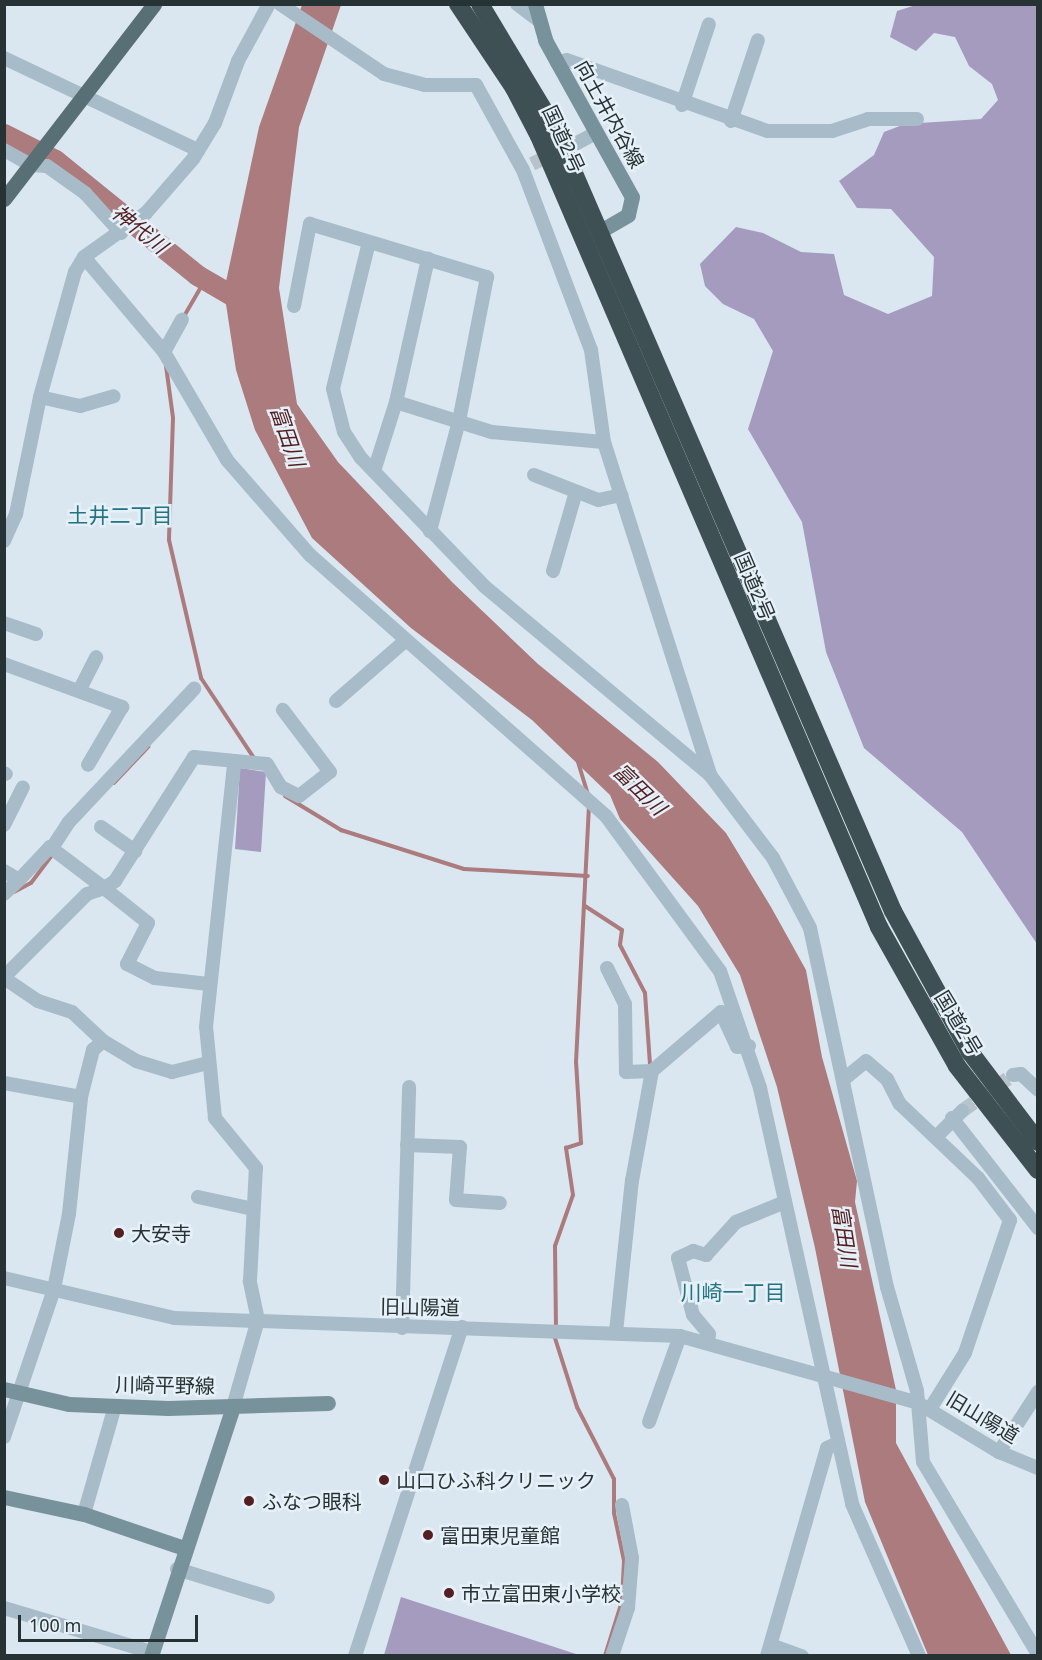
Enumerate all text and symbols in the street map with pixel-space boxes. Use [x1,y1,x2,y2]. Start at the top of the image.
street label: 向土井内谷線 [570,56,650,172]
street label: 国道2号 [538,102,590,176]
water label: 神代川 [108,199,172,259]
water label: 富田川 [266,402,310,470]
district label: 土井二丁目 [68,502,172,528]
street label: 国道2号 [730,548,780,624]
water label: 富田川 [609,758,671,820]
street label: 国道2号 [930,986,988,1060]
water label: 富田川 [828,1203,862,1269]
place label: 大安寺 [131,1221,191,1245]
marker: 大安寺 [112,1226,126,1240]
district label: 川崎一丁目 [681,1279,785,1305]
street label: 旧山陽道 [380,1294,460,1320]
street label: 川崎平野線 [115,1372,215,1398]
street label: 旧山陽道 [943,1386,1023,1448]
place label: 山口ひふ科クリニック [396,1468,596,1492]
marker: 山口ひふ科クリニック [377,1473,391,1487]
place label: ふなつ眼科 [262,1489,362,1513]
marker: ふなつ眼科 [240,1492,258,1510]
place label: 富田東児童館 [440,1523,560,1547]
marker: 富田東児童館 [421,1528,435,1542]
place label: 市立富田東小学校 [461,1581,621,1605]
marker: 市立富田東小学校 [442,1586,456,1600]
scale bar [21,1603,201,1641]
text: 100 m [29,1613,81,1637]

